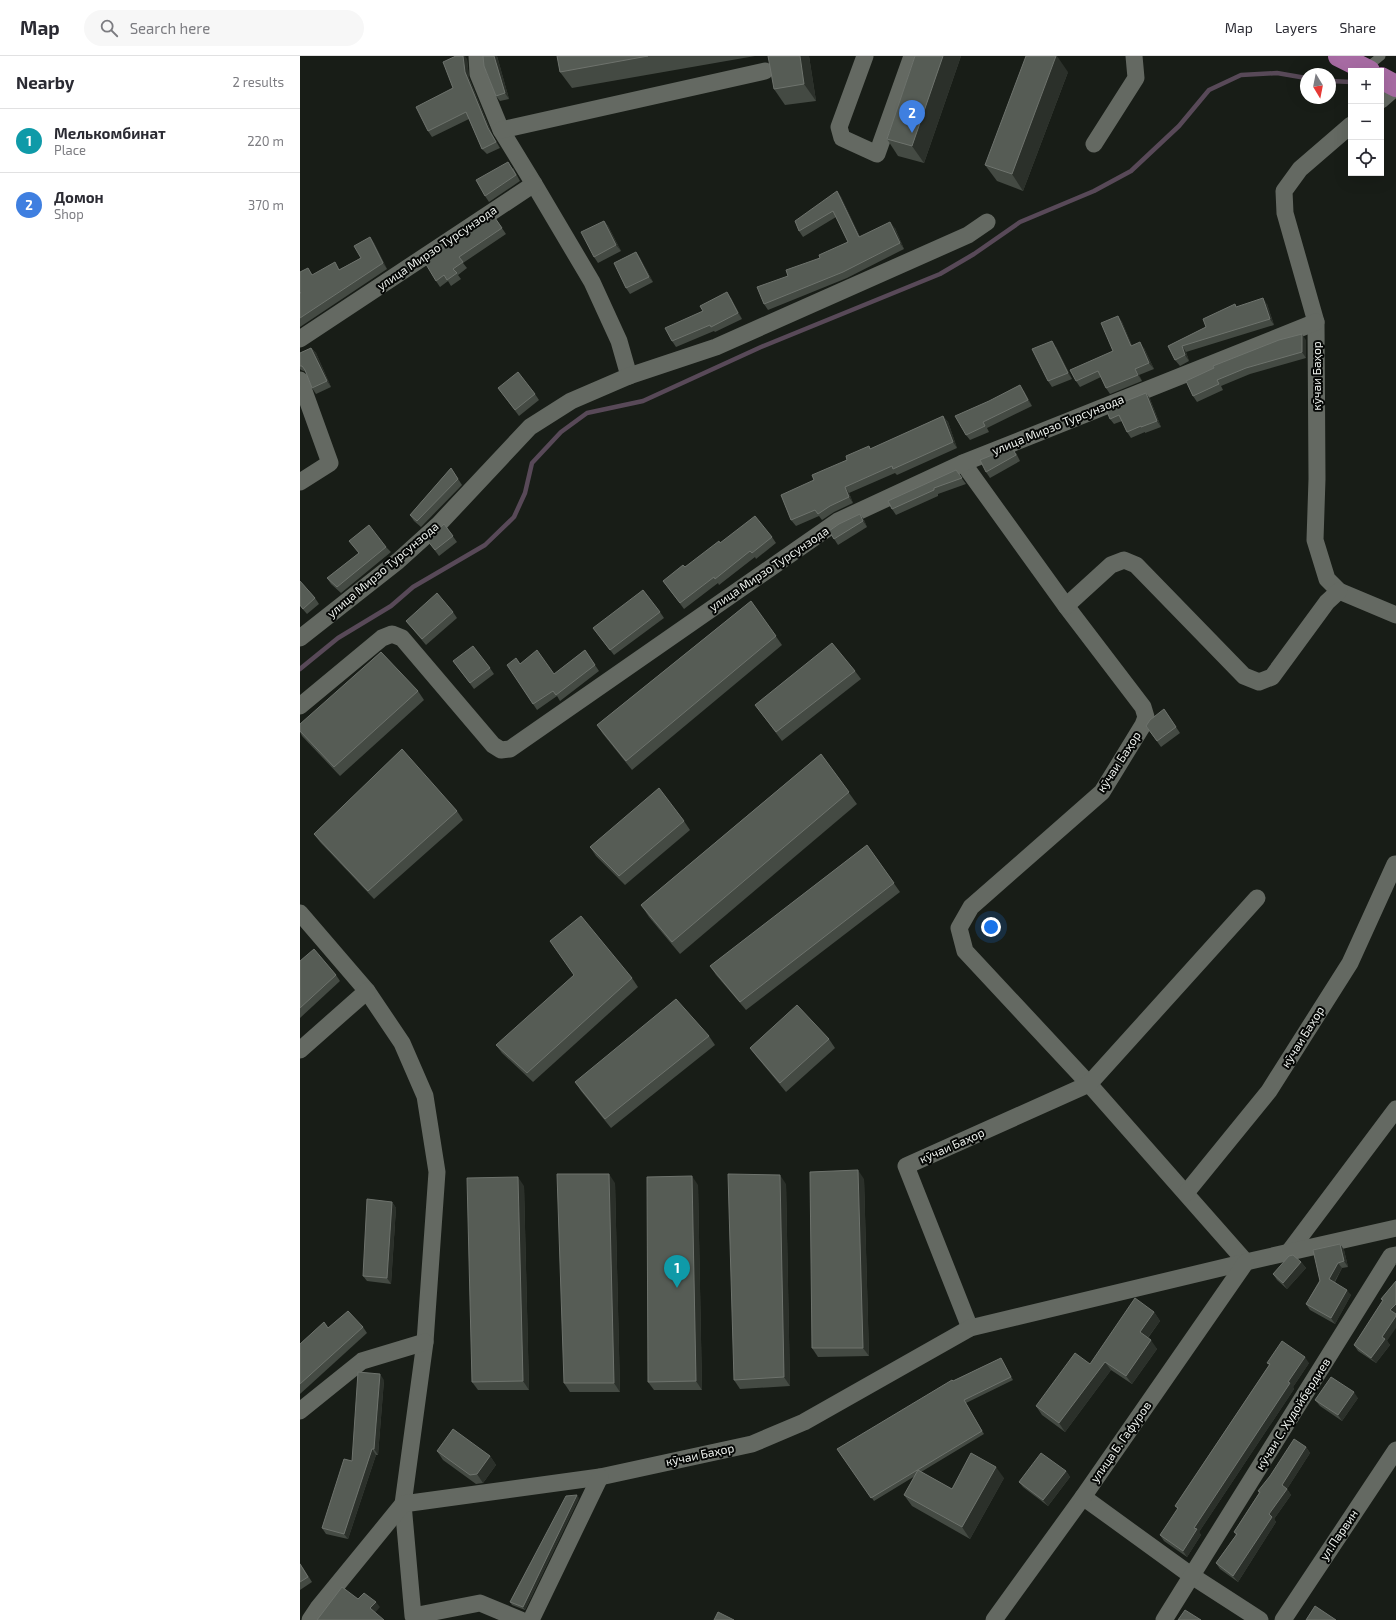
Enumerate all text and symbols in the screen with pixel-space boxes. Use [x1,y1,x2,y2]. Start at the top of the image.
search box [84,10,364,46]
text: Map [20,16,60,39]
icon: search [98,17,120,39]
text: Search here [130,19,210,37]
text: Map [1225,19,1253,36]
text: Layers [1275,19,1317,36]
text: Share [1339,19,1376,36]
north arrow [1300,68,1336,104]
map controls [1348,68,1384,176]
button: + [1348,68,1384,104]
text: Nearby [16,72,74,92]
text: 2 results [232,74,284,90]
pin: 2 [899,100,925,133]
button: − [1348,104,1384,140]
text: Мелькомбинат [54,124,166,142]
text: 1 [26,133,32,149]
text: 220 m [247,133,284,149]
button: locate [1348,140,1384,176]
text: Place [54,142,86,158]
text: Домон [54,188,104,206]
text: 2 [25,197,33,213]
text: 370 m [248,197,284,213]
street label: улица Мирзо Турсунзода [374,202,499,293]
text: Shop [54,206,84,222]
street label: кӯчаи Баҳор [1309,341,1324,411]
street label: улица Мирзо Турсунзода [989,391,1126,458]
street label: улица Мирзо Турсунзода [324,518,442,621]
street label: улица Мирзо Турсунзода [706,523,831,614]
street label: кӯчаи Баҳор [1093,728,1144,795]
your location [981,917,1001,937]
street label: кӯчаи Баҳор [1278,1003,1327,1070]
street label: кӯчаи Баҳор [917,1125,987,1167]
pin: 1 [664,1255,690,1288]
street label: кӯчаи С. Худойбердиев [1252,1355,1333,1473]
street label: улица Б. Гафуров [1087,1398,1154,1485]
street label: кӯчаи Баҳор [664,1440,735,1469]
street label: ул.Парвин [1316,1507,1361,1563]

